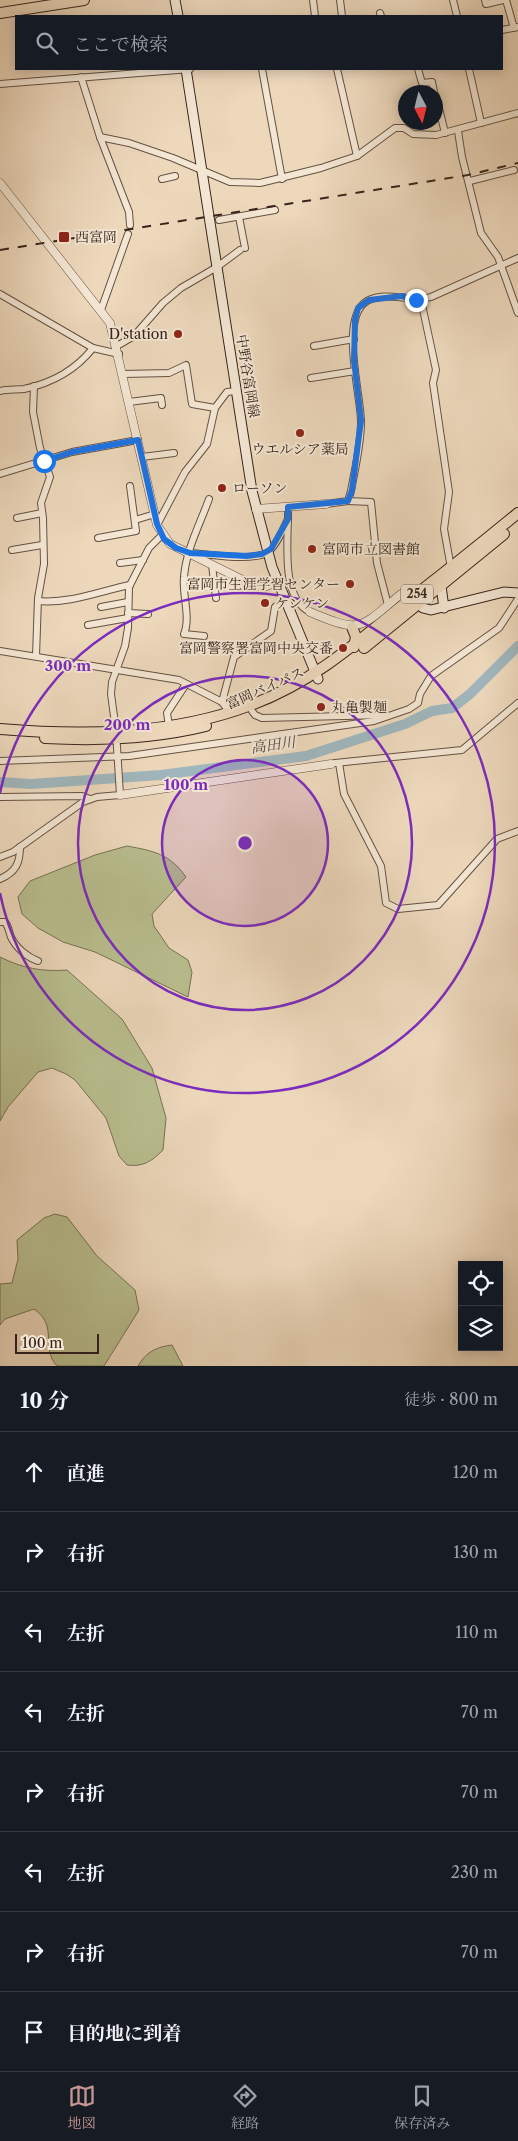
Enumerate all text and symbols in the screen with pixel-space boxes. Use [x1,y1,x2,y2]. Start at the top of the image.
search box [15,15,503,70]
icon: search [33,29,61,57]
text: ここで検索 [73,33,168,56]
north arrow [398,85,443,130]
place label: 西富岡 [75,228,117,246]
marker: 西富岡 [57,230,71,244]
route end [405,289,428,312]
place label: D'station [109,325,168,343]
marker: D'station [172,328,184,340]
street label: 中野谷富岡線 [233,333,263,419]
marker: ウエルシア薬局 [294,427,306,439]
place label: ウエルシア薬局 [251,440,349,458]
route start [33,450,56,473]
place label: ローソン [232,479,287,497]
marker: ローソン [216,482,228,494]
place label: 富岡市立図書館 [322,540,420,558]
marker: 富岡市立図書館 [306,543,318,555]
place label: 富岡市生涯学習センター [187,575,340,593]
marker: 富岡市生涯学習センター [344,578,356,590]
road number: 254 [401,584,433,604]
place label: ケンケン [275,594,329,612]
marker: ケンケン [259,597,271,609]
place label: 富岡警察署富岡中央交番 [179,639,333,657]
marker: 富岡警察署富岡中央交番 [337,642,349,654]
text: 300 m [45,656,91,675]
street label: 富岡バイパス [223,663,307,713]
place label: 丸亀製麺 [331,698,387,716]
marker: 丸亀製麺 [315,701,327,713]
text: 200 m [104,715,150,734]
water label: 高田川 [249,732,299,757]
text: 100 m [164,775,208,794]
centre of rings [236,834,254,852]
map controls [458,1261,503,1351]
button: locate [458,1261,503,1306]
button: layers [458,1306,503,1351]
scale bar [15,1331,99,1354]
text: 100 m [22,1334,62,1352]
text: 10 分 [20,1388,69,1413]
text: 徒歩 · 800 m [404,1389,498,1409]
icon: ahead [20,1458,48,1486]
text: 直進 [67,1462,105,1485]
text: 120 m [453,1462,498,1482]
icon: right [20,1538,48,1566]
text: 右折 [67,1542,105,1565]
text: 130 m [453,1542,498,1562]
icon: left [20,1618,48,1646]
text: 左折 [67,1622,105,1645]
text: 110 m [455,1622,498,1642]
icon: left [20,1698,48,1726]
text: 左折 [67,1702,105,1725]
text: 70 m [461,1702,498,1722]
icon: right [20,1778,48,1806]
text: 右折 [67,1782,105,1805]
text: 70 m [461,1782,498,1802]
icon: left [20,1858,48,1886]
text: 左折 [67,1862,105,1885]
text: 230 m [451,1862,498,1882]
icon: right [20,1938,48,1966]
text: 右折 [67,1942,105,1965]
text: 70 m [461,1942,498,1962]
icon: arrive [20,2018,48,2046]
text: 目的地に到着 [67,2022,181,2045]
tab: 地図 [68,2082,96,2132]
tab: 経路 [231,2082,259,2132]
tab: 保存済み [394,2082,450,2132]

